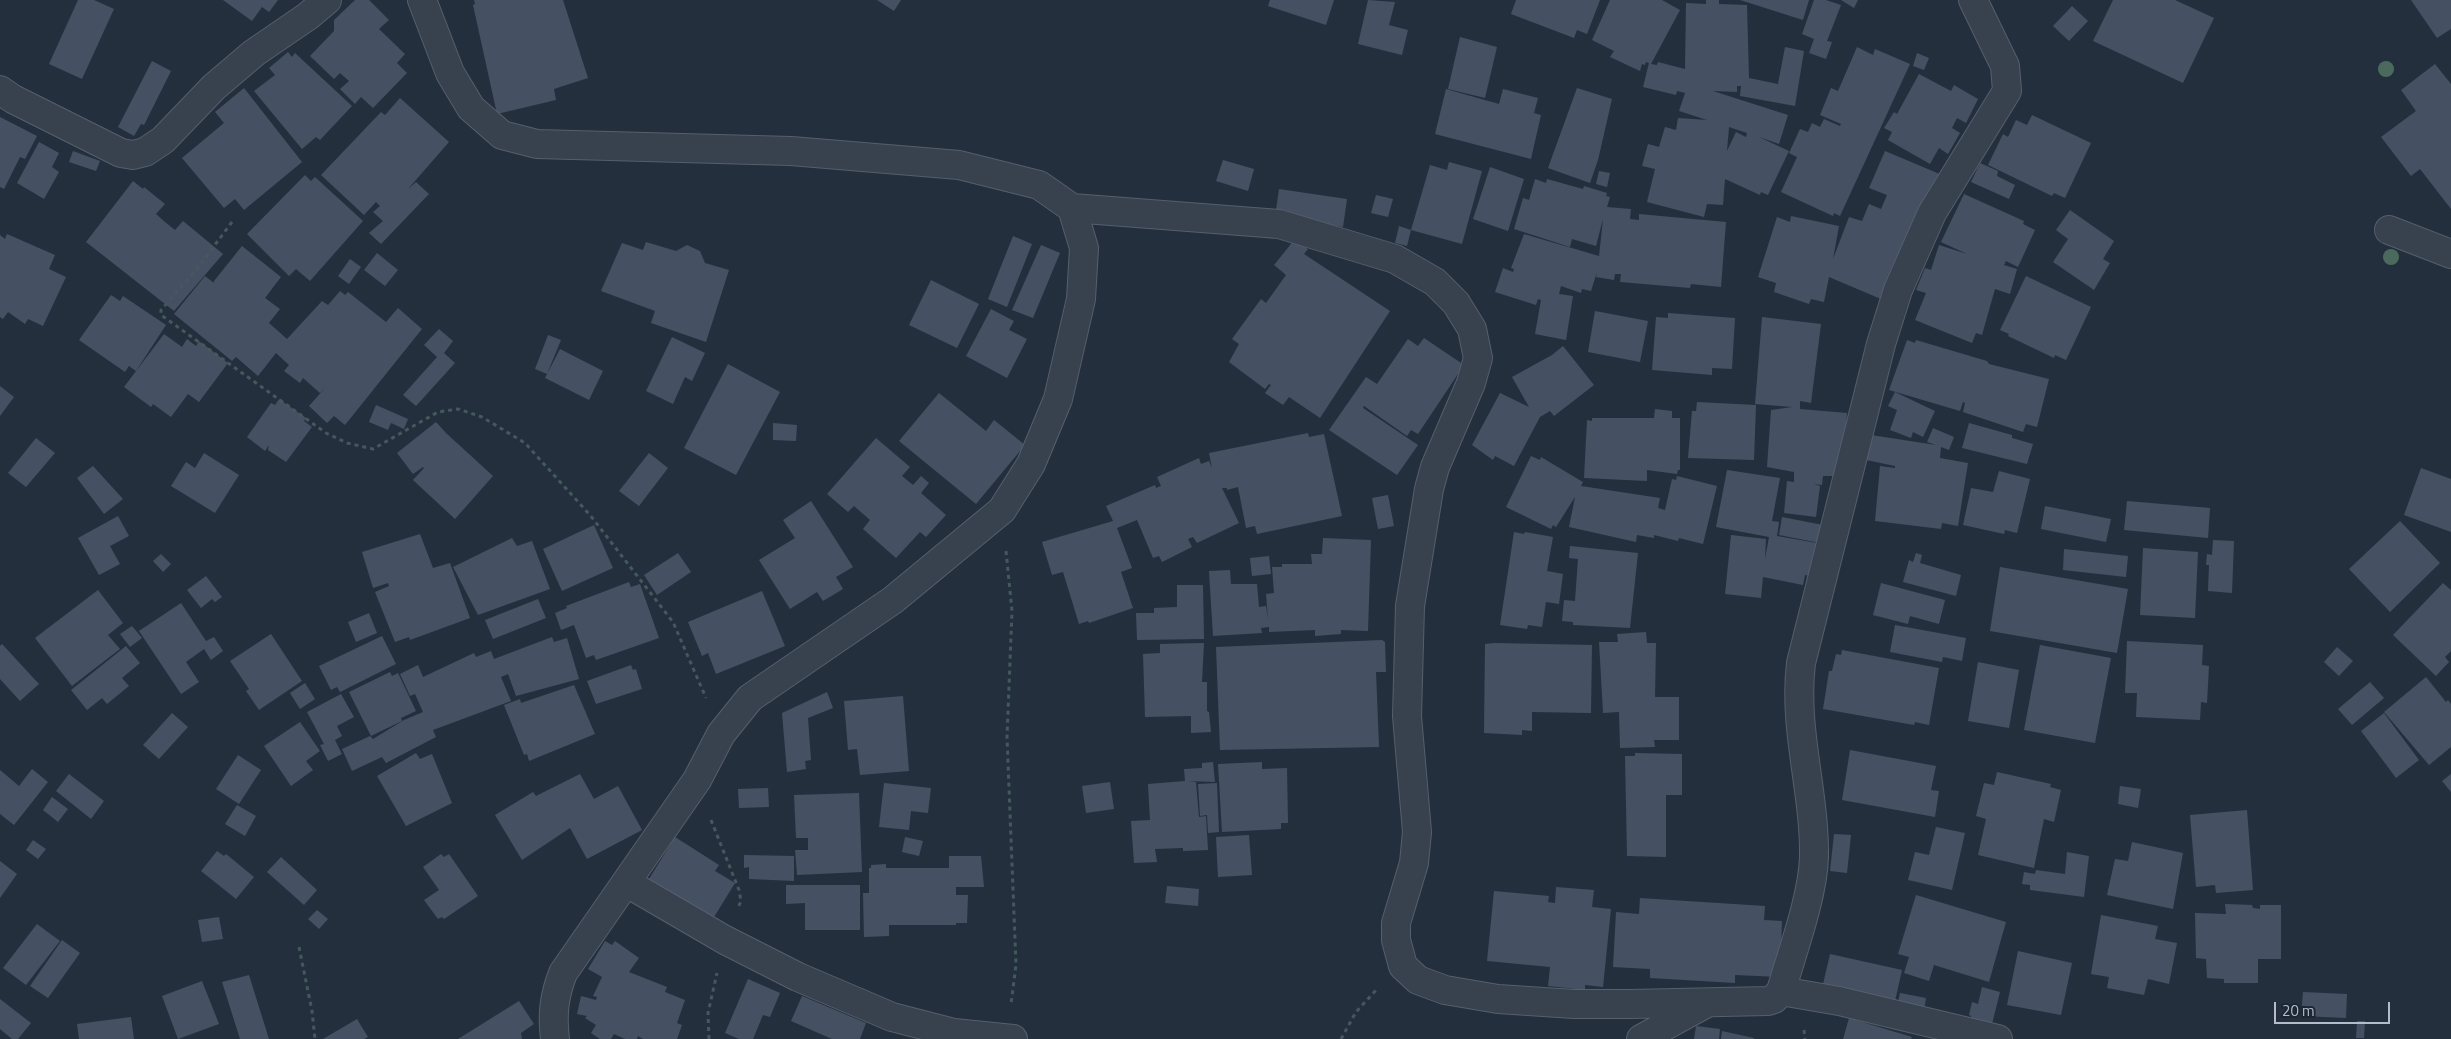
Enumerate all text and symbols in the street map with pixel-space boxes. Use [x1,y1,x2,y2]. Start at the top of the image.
scale bar [2276,992,2392,1024]
text: 20 m [2282,999,2315,1022]

